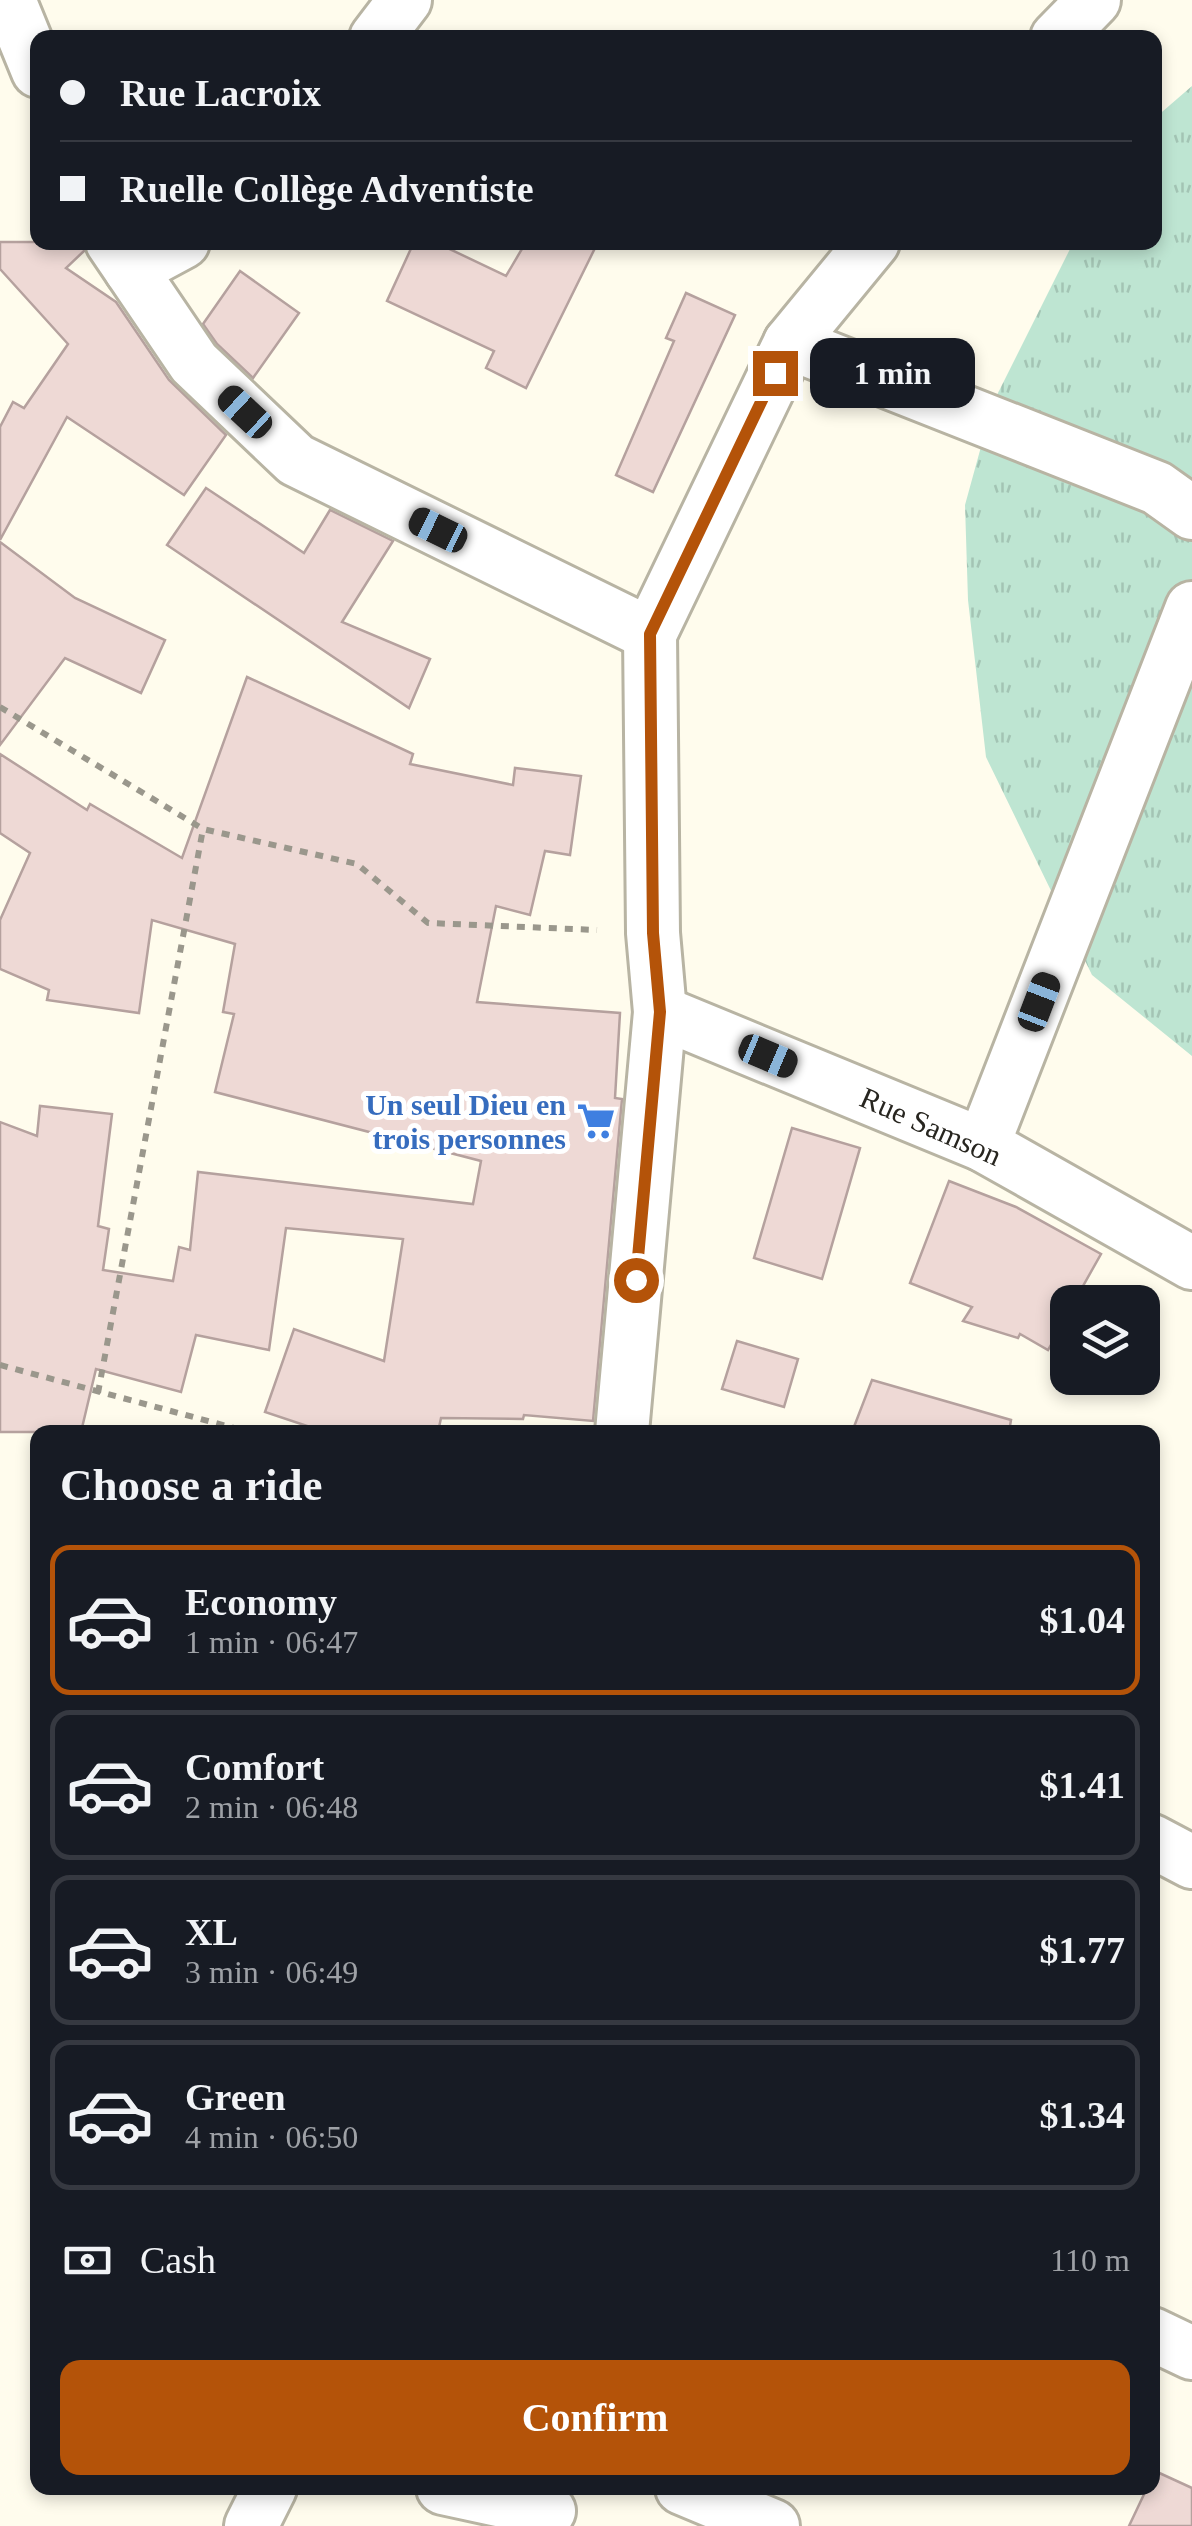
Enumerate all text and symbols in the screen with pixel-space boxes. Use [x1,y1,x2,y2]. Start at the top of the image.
text: Rue Lacroix [120,72,321,114]
text: Ruelle Collège Adventiste [120,168,534,210]
callout: 1 min [810,338,975,408]
route end [753,351,798,396]
text: 1 min [854,355,931,391]
car [213,381,277,443]
car [404,503,472,557]
car [1014,969,1064,1035]
car [735,1030,801,1082]
street label: Rue Samson [855,1080,1007,1172]
place label: Un seul Dieu en trois personnes [365,1088,566,1155]
supermarket icon: Un seul Dieu en trois personnes [575,1100,617,1142]
route start [614,1258,659,1303]
map controls [1050,1285,1160,1395]
button: layers [1050,1285,1160,1395]
text: Choose a ride [60,1460,323,1510]
icon: car [65,1575,155,1665]
text: Economy [185,1581,337,1623]
text: $1.04 [1040,1599,1125,1641]
text: 1 min · 06:47 [185,1624,358,1660]
icon: car [65,1740,155,1830]
text: Comfort [185,1746,324,1788]
text: $1.41 [1040,1764,1125,1806]
text: 2 min · 06:48 [185,1789,358,1825]
icon: car [65,1905,155,1995]
text: XL [185,1911,238,1953]
text: $1.77 [1040,1929,1125,1971]
text: 3 min · 06:49 [185,1954,358,1990]
icon: car [65,2070,155,2160]
text: Green [185,2076,286,2118]
text: $1.34 [1040,2094,1125,2136]
text: 4 min · 06:50 [185,2119,358,2155]
icon: cash [60,2233,115,2288]
text: Cash [140,2239,216,2281]
text: 110 m [1050,2242,1130,2278]
button: Confirm [60,2360,1130,2475]

